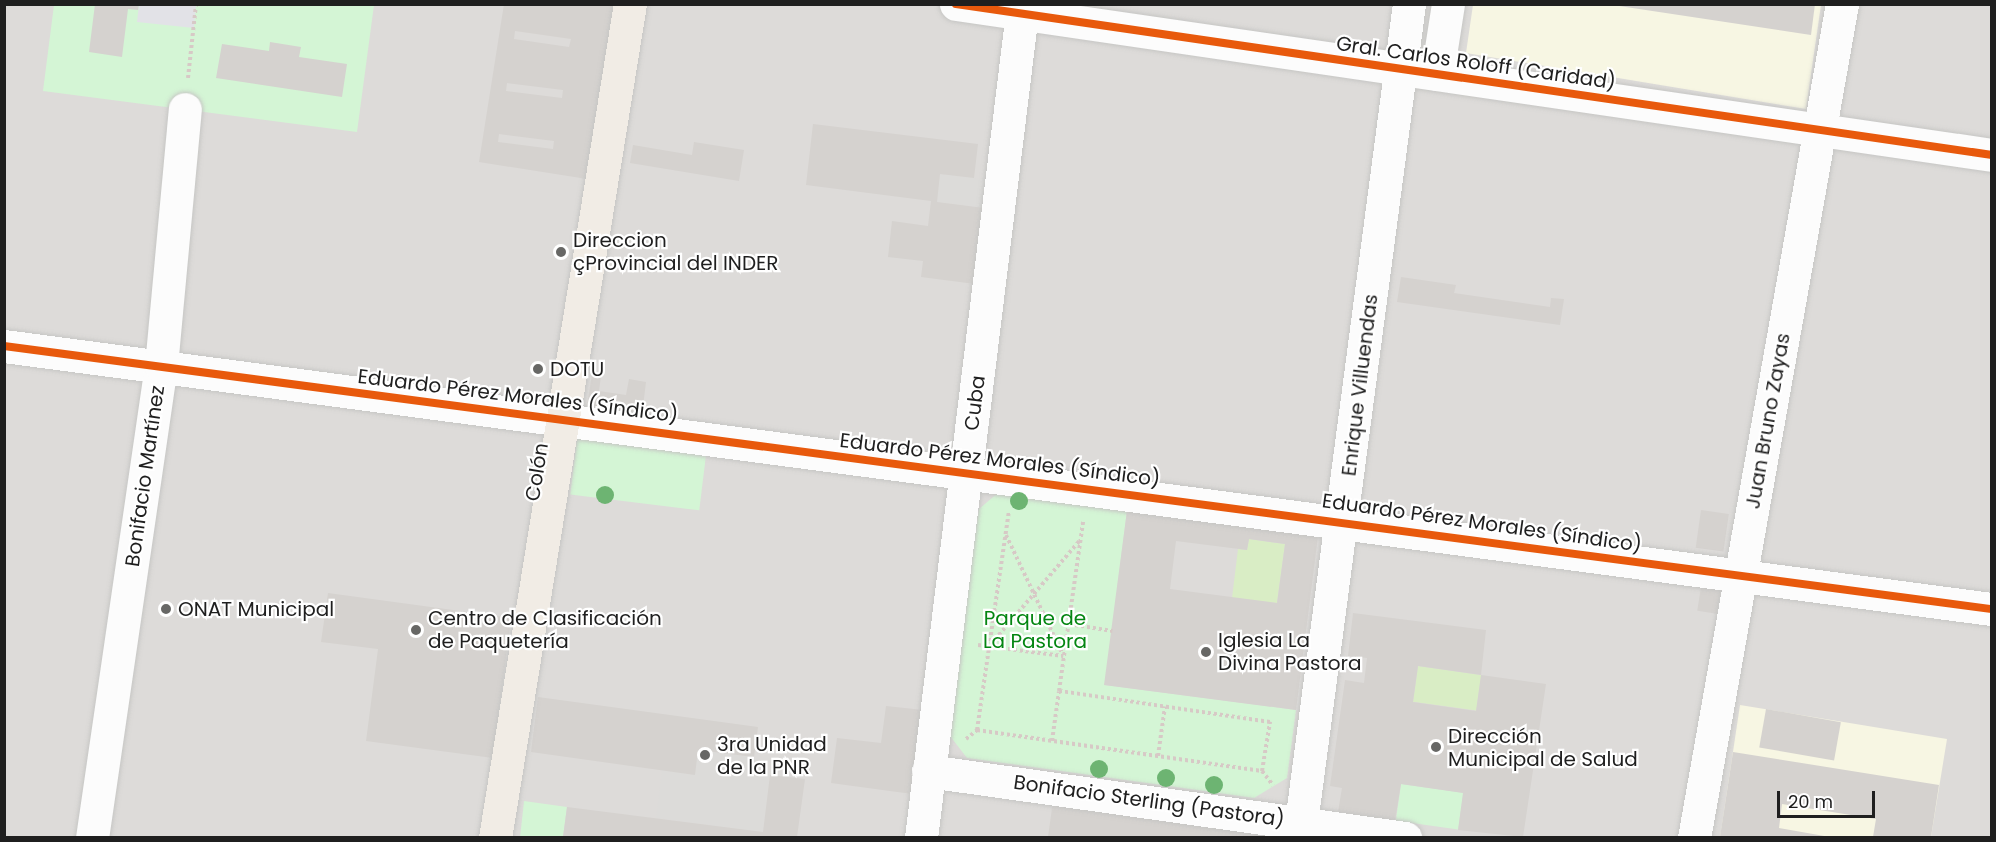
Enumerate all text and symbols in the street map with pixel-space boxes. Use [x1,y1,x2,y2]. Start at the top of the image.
street label: Gral. Carlos Roloff (Caridad) [1335,31,1617,95]
place label: Direccion çProvincial del INDER [573,228,778,275]
marker: Direccion çProvincial del INDER [554,245,568,259]
street label: Enrique Villuendas [1337,293,1383,477]
street label: Juan Bruno Zayas [1741,331,1795,511]
place label: DOTU [550,357,604,381]
marker: DOTU [531,362,545,376]
street label: Eduardo Pérez Morales (Síndico) [356,364,680,428]
street label: Cuba [960,374,990,432]
street label: Bonifacio Martínez [120,384,170,568]
street label: Eduardo Pérez Morales (Síndico) [838,428,1162,492]
street label: Colón [521,441,553,503]
street label: Eduardo Pérez Morales (Síndico) [1321,489,1643,557]
place label: ONAT Municipal [178,597,334,621]
marker: ONAT Municipal [159,602,173,616]
place label: Centro de Clasificación de Paquetería [428,606,662,653]
park label: Parque de La Pastora [983,606,1087,653]
marker: Centro de Clasificación de Paquetería [409,623,423,637]
place label: Iglesia La Divina Pastora [1218,628,1361,675]
marker: Iglesia La Divina Pastora [1199,645,1213,659]
place label: Dirección Municipal de Salud [1448,724,1638,771]
place label: 3ra Unidad de la PNR [717,732,827,779]
marker: Dirección Municipal de Salud [1429,740,1443,754]
marker: 3ra Unidad de la PNR [698,748,712,762]
street label: Bonifacio Sterling (Pastora) [1012,770,1286,832]
scale bar [1780,779,1878,817]
text: 20 m [1788,789,1833,814]

